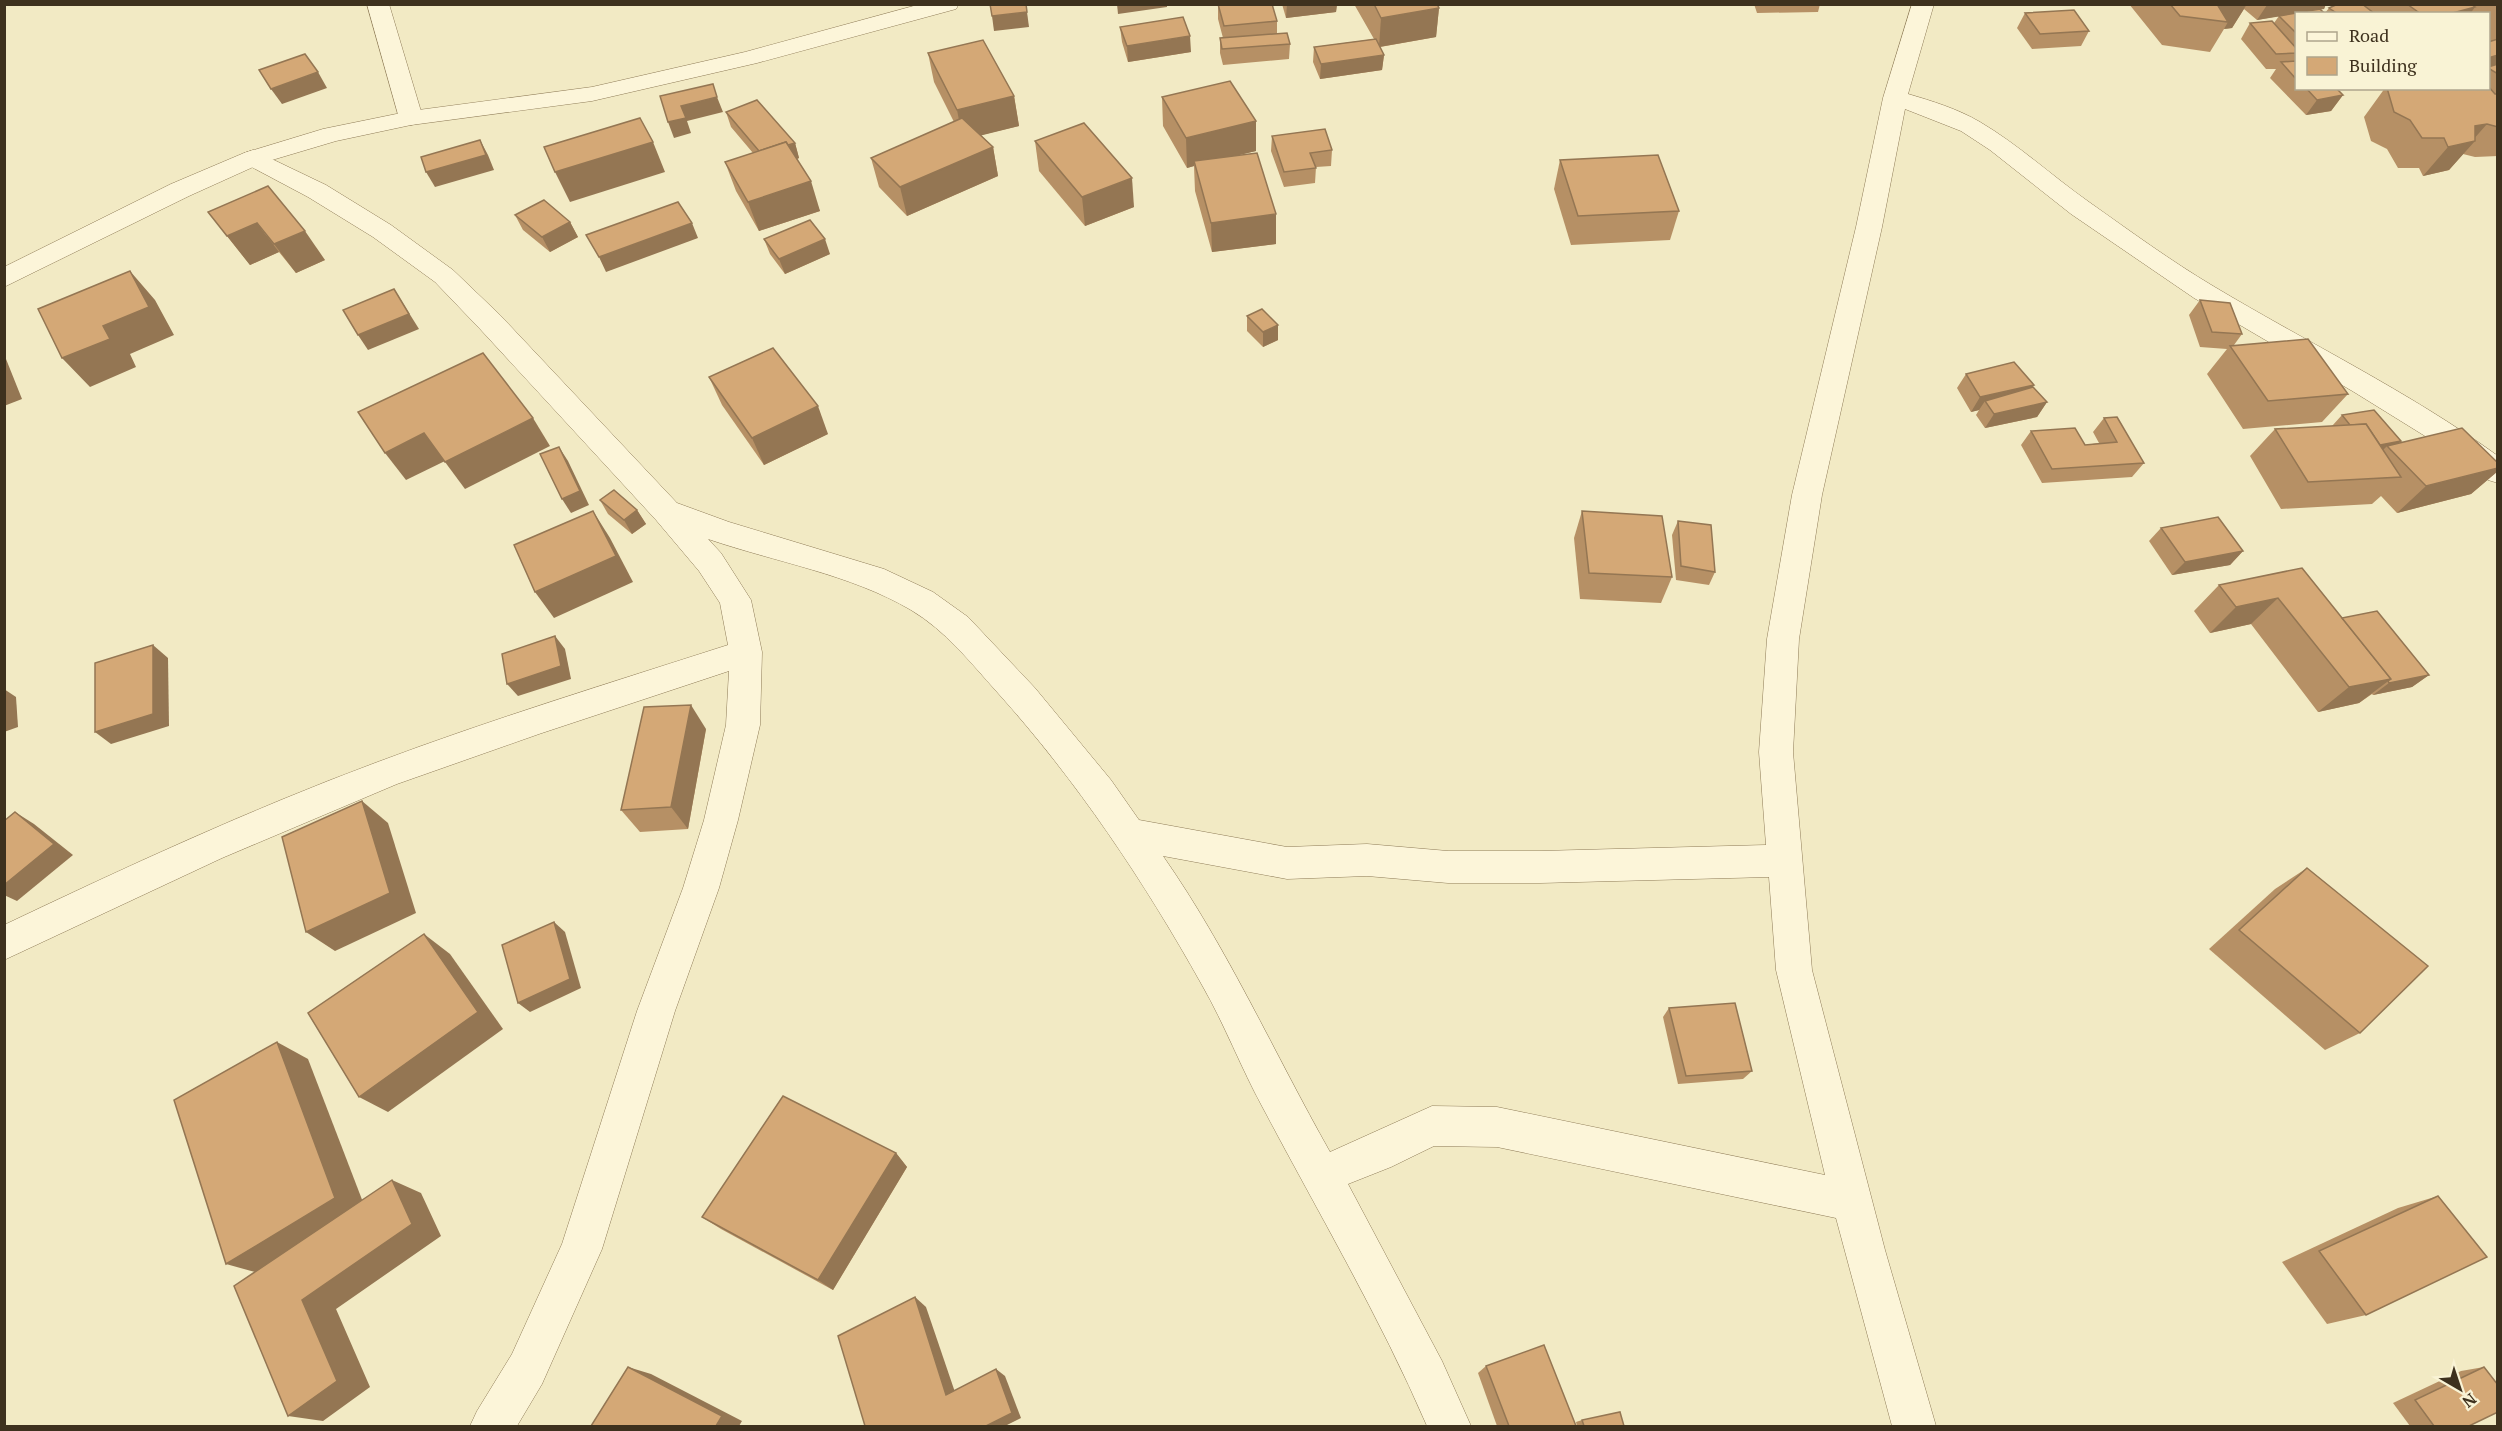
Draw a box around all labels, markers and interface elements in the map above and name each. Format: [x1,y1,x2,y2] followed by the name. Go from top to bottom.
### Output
[2295,12,2490,90] legend
[2349,23,2389,47] text: Road
[2349,53,2417,77] text: Building
[2430,1359,2490,1419] north arrow
[2458,1388,2481,1413] text: N

